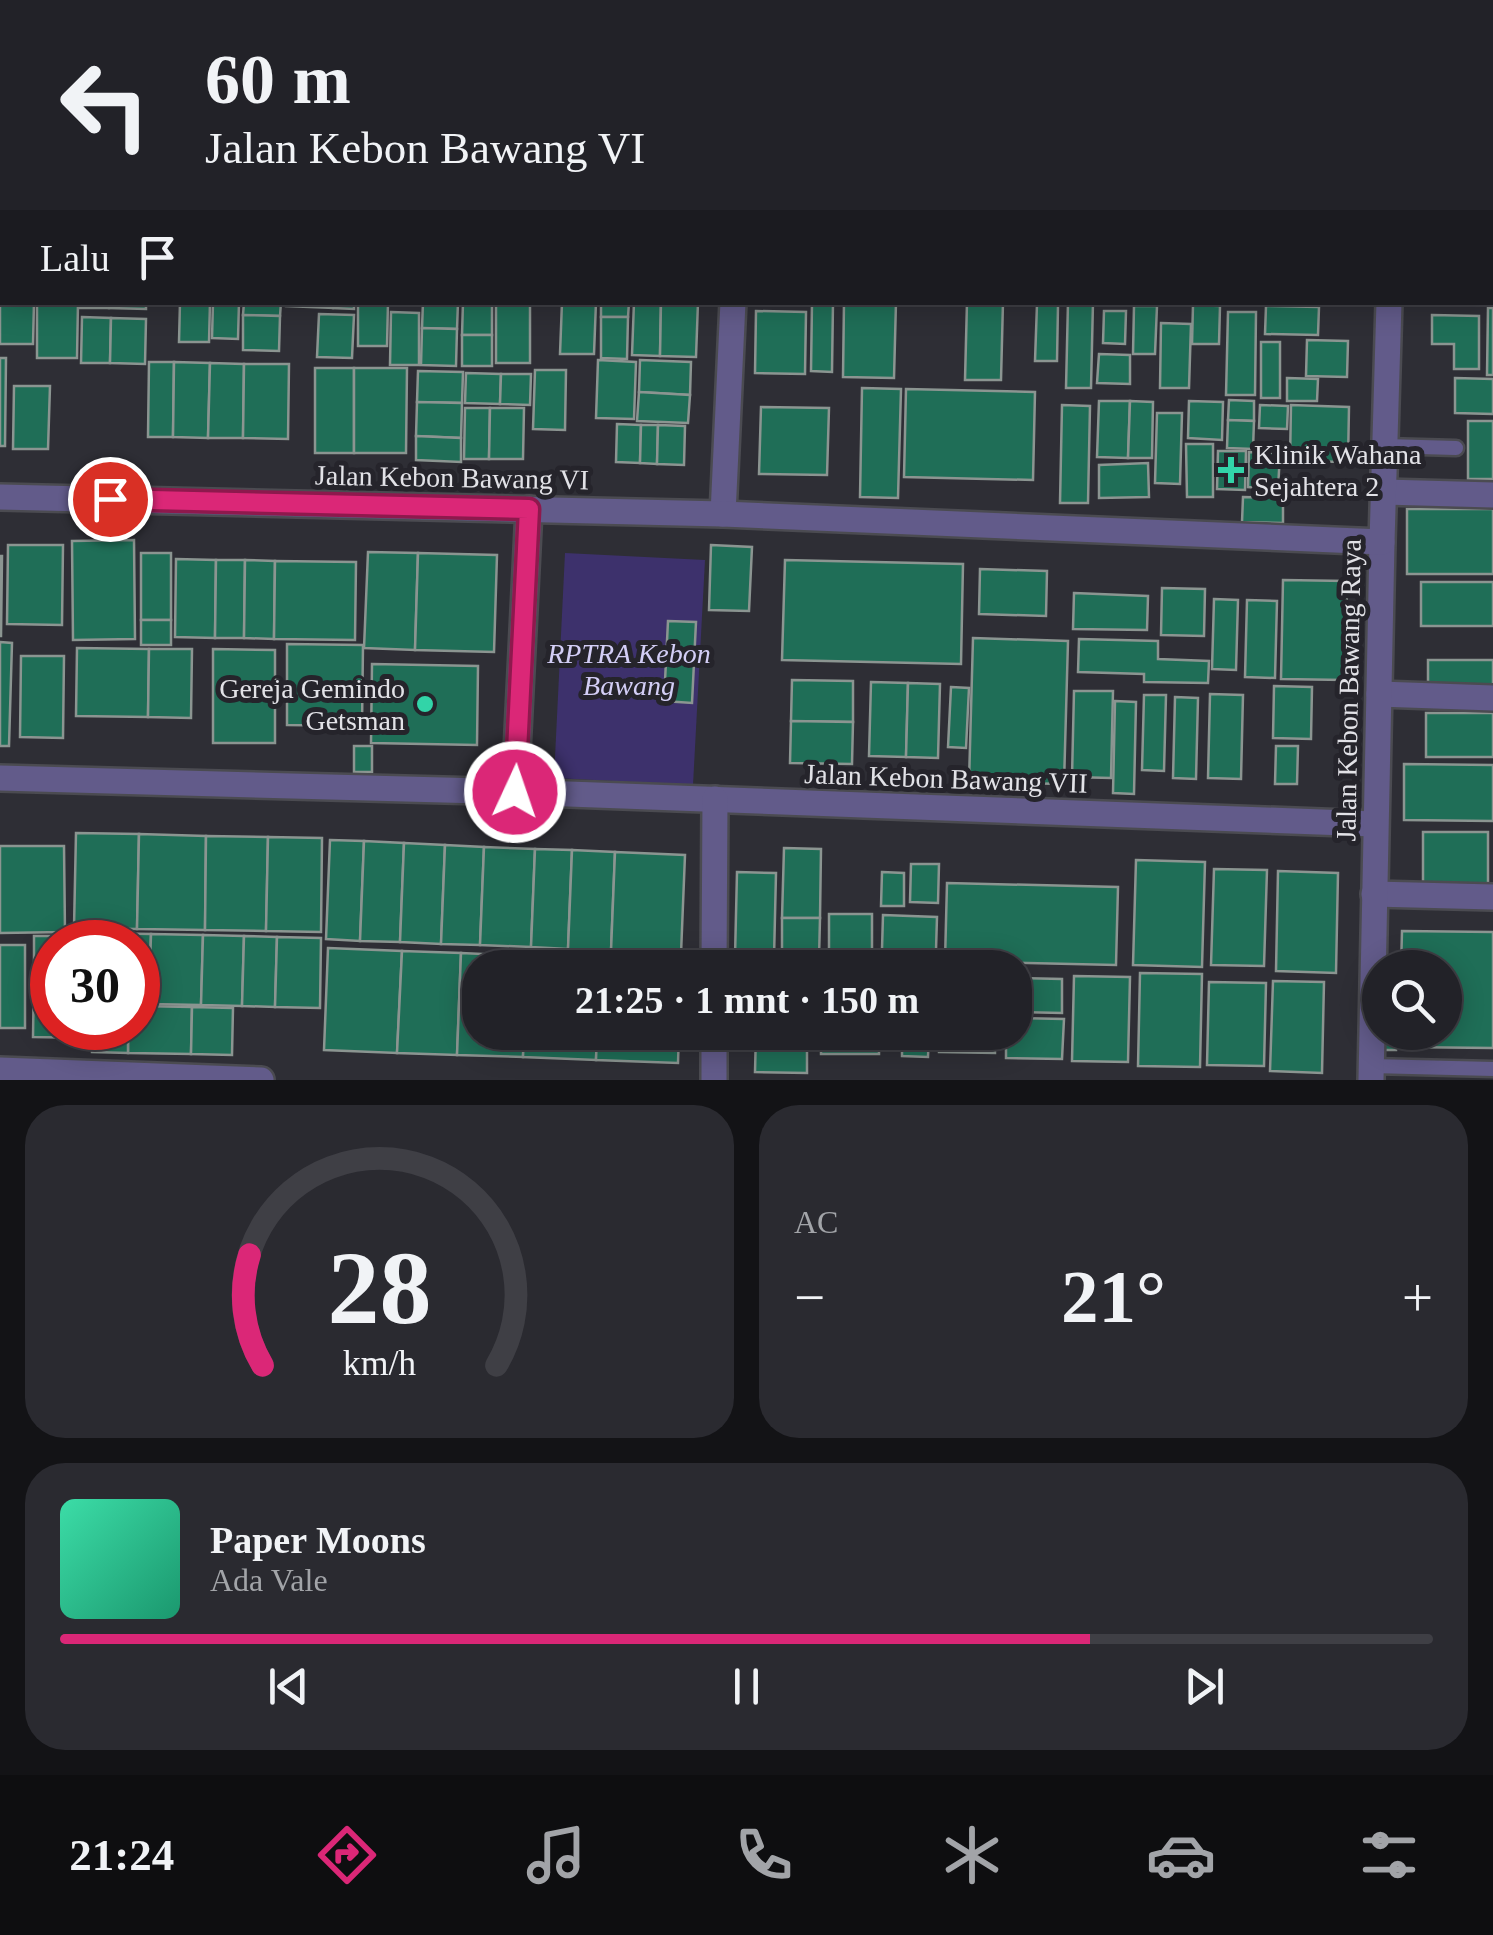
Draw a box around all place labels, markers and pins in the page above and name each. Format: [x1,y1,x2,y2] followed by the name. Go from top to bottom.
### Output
[1254,439,1422,502] place label: Klinik Wahana Sejahtera 2
[68,457,153,542] pin
[1218,457,1244,483] marker: Klinik Wahana Sejahtera 2
[219,673,405,736] place label: Gereja Gemindo Getsman
[414,693,436,715] marker: Gereja Gemindo Getsman

